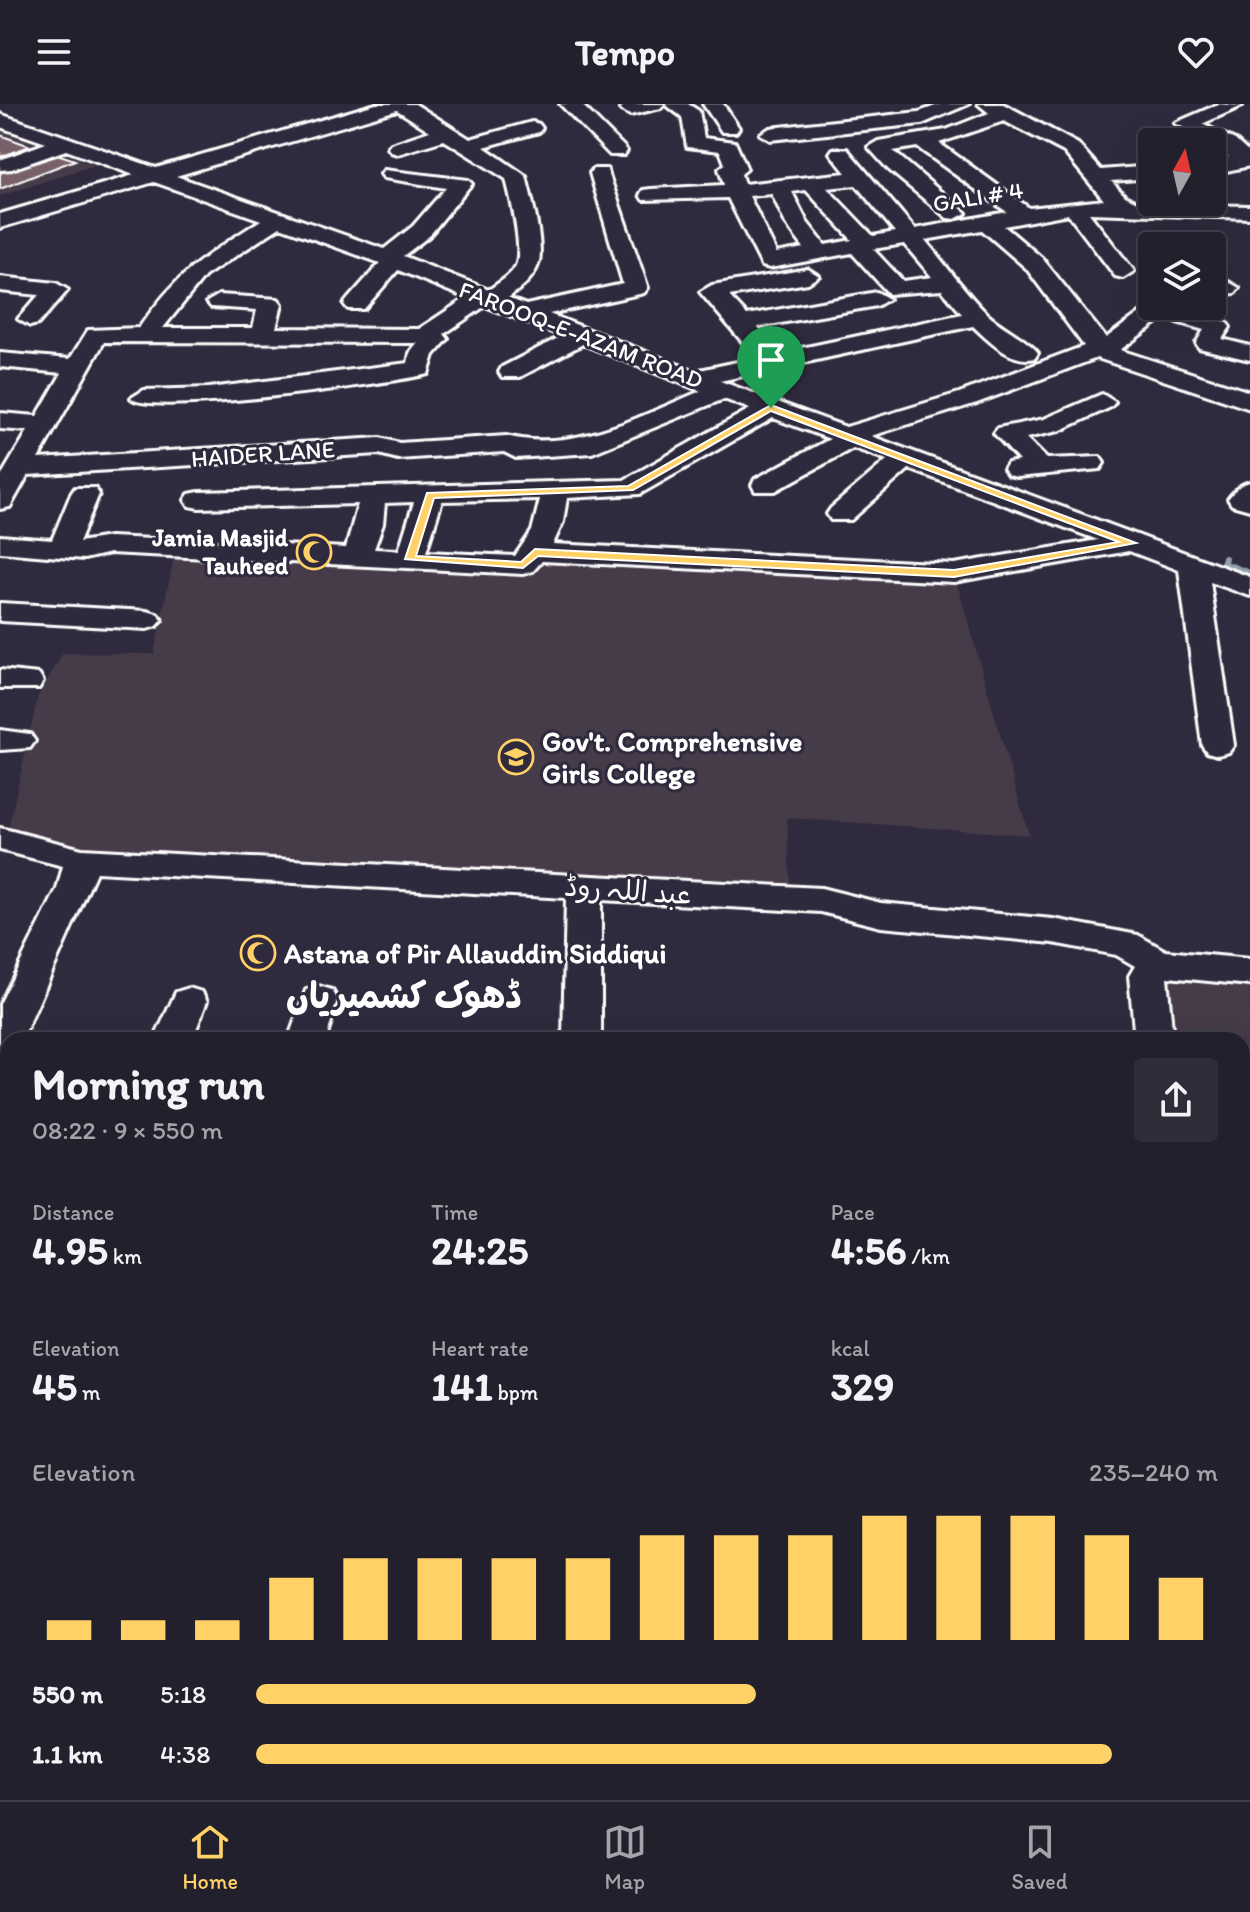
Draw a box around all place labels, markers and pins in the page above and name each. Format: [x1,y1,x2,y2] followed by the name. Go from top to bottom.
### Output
[737,326,805,408] pin
[151,523,289,580] place label: Jamia Masjid Tauheed
[295,533,333,571] mosque icon: Jamia Masjid Tauheed
[542,724,802,790] place label: Gov't. Comprehensive Girls College
[497,738,535,776] school or university icon: Gov't. Comprehensive Girls College
[239,934,277,972] mosque icon: Astana of Pir Allauddin Siddiqui
[283,936,666,970] place label: Astana of Pir Allauddin Siddiqui

